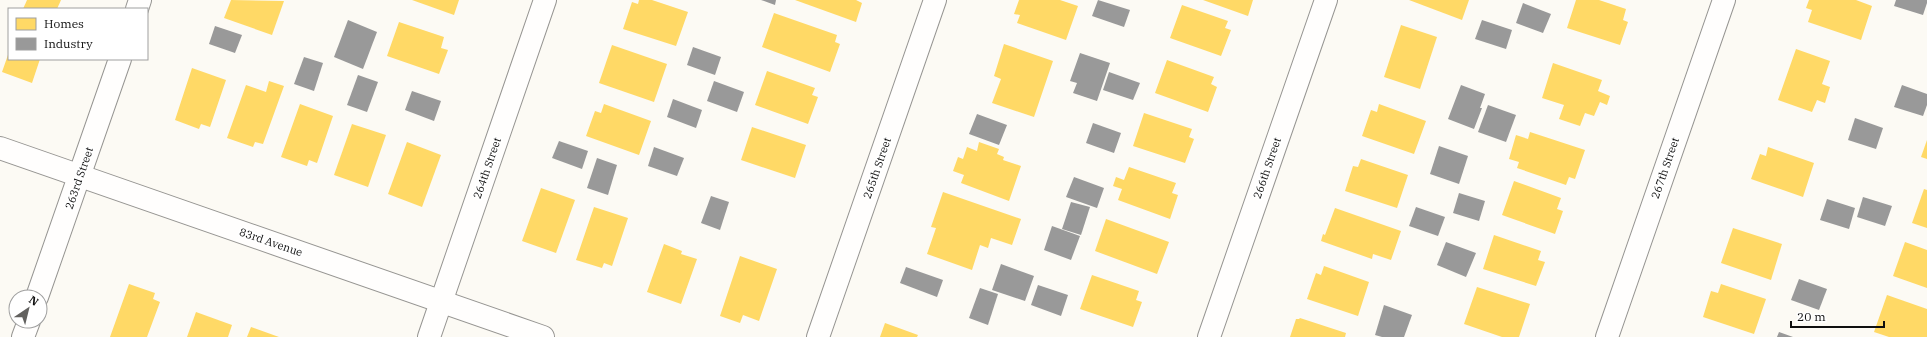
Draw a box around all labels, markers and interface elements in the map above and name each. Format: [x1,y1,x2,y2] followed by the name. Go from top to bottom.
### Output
[8,8,148,60] legend
[44,16,84,31] text: Homes
[44,36,93,51] text: Industry
[470,135,504,201] street label: 264th Street
[860,135,894,201] street label: 265th Street
[1250,135,1284,201] street label: 266th Street
[1648,135,1682,201] street label: 267th Street
[62,145,96,211] street label: 263rd Street
[238,225,305,259] street label: 83rd Avenue
[8,289,48,329] north arrow
[26,293,42,309] text: N
[1791,303,1884,329] scale bar
[1797,309,1826,324] text: 20 m

